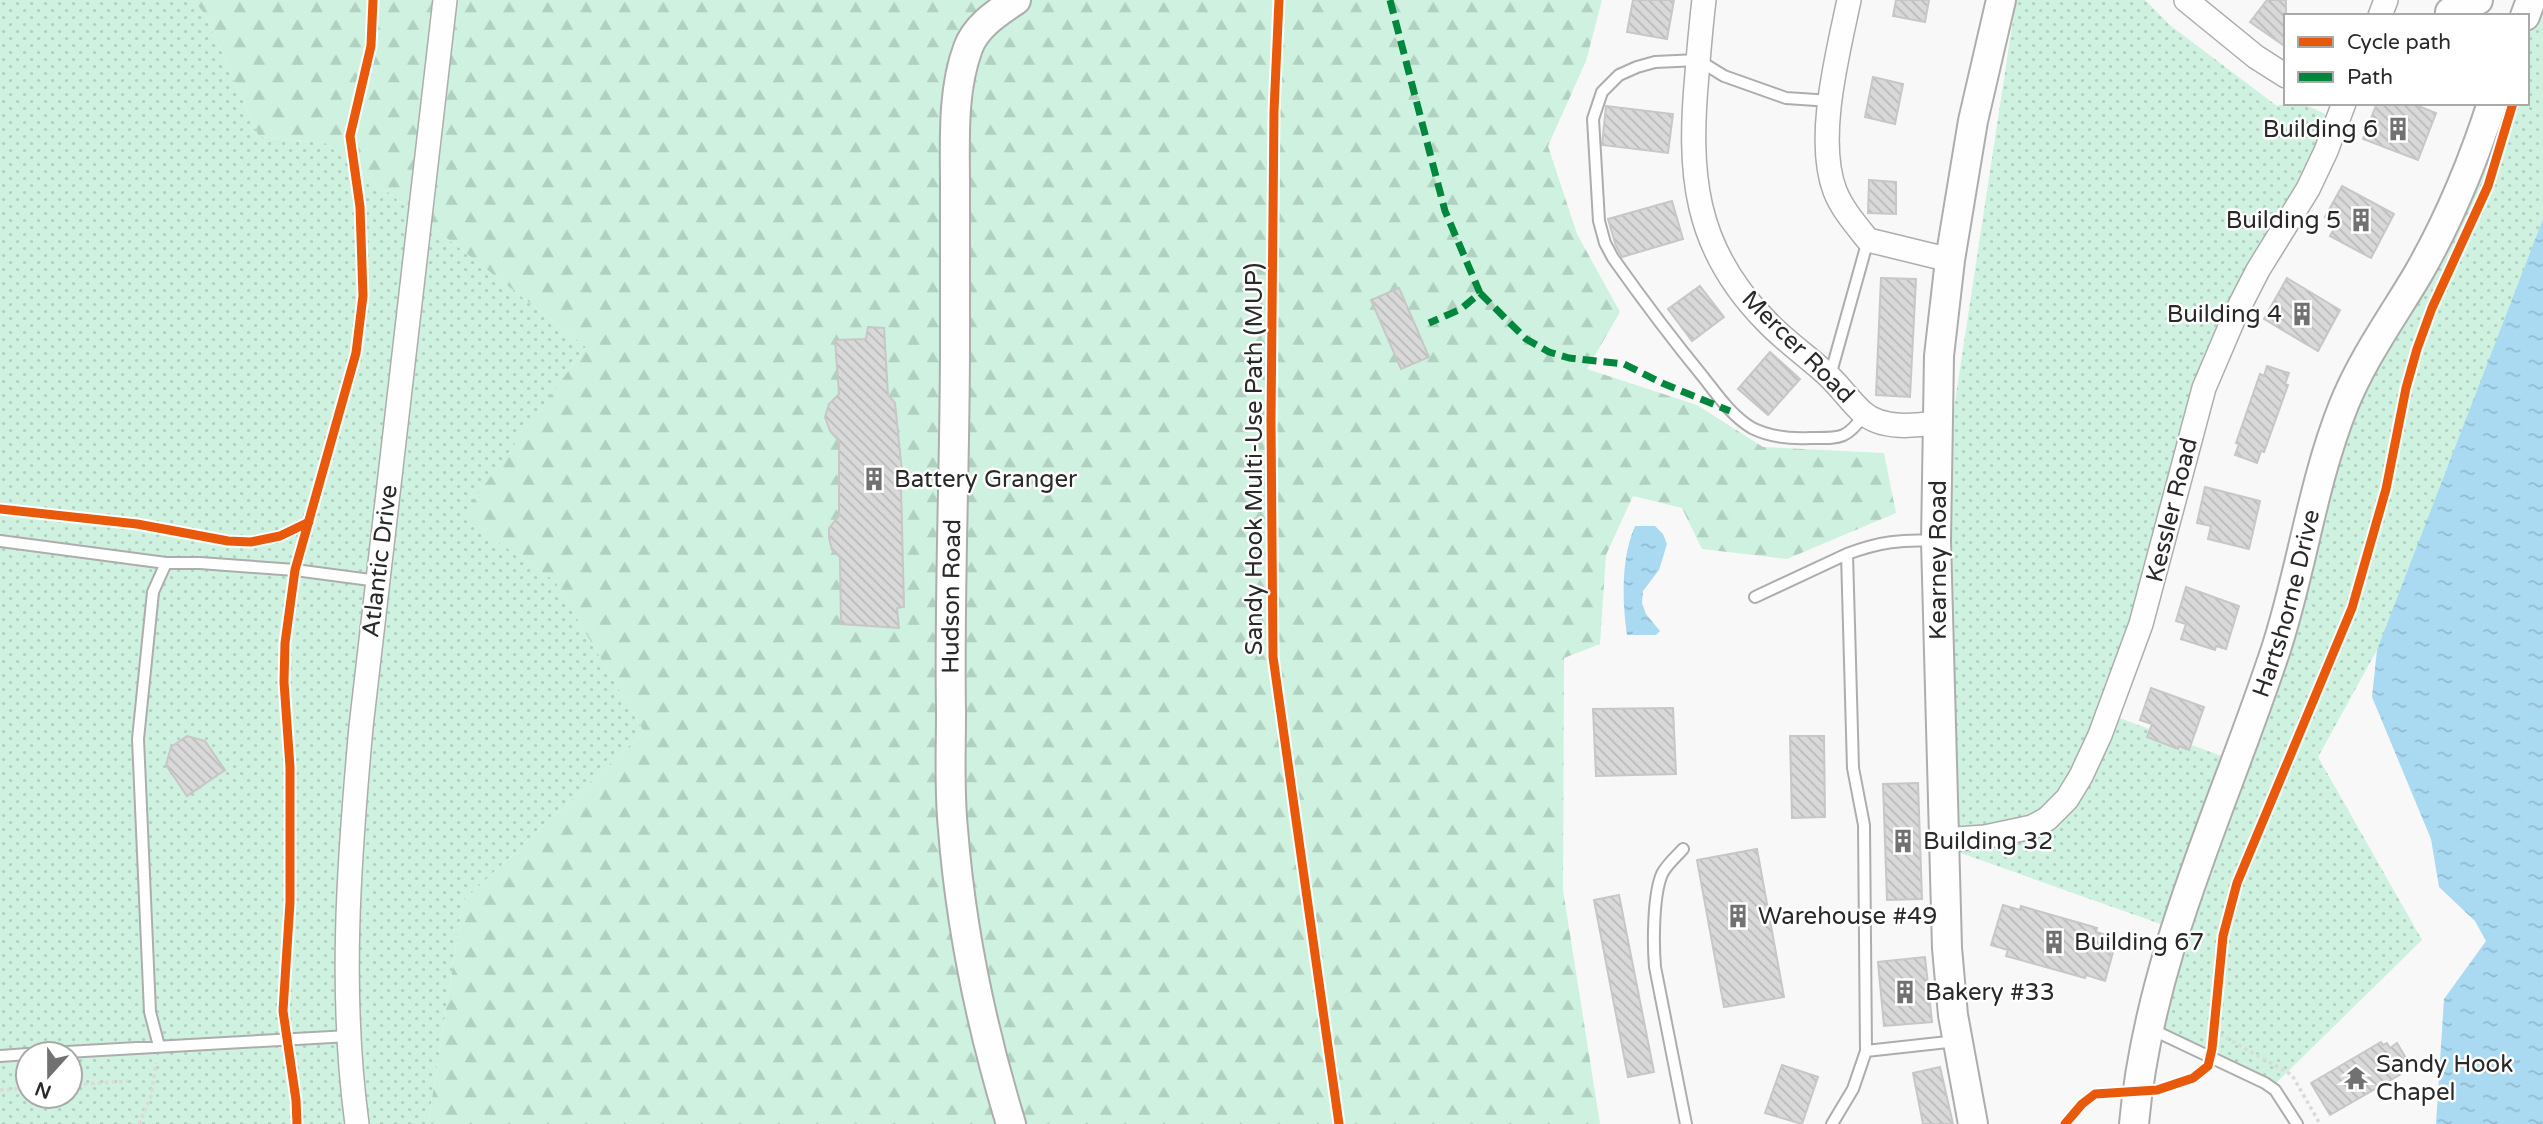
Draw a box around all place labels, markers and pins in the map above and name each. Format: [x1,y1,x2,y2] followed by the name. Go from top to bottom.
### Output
[2263,115,2378,144] place label: Building 6
[2384,115,2412,143] building icon: Building 6
[2226,206,2341,235] place label: Building 5
[2347,206,2375,234] building icon: Building 5
[2167,300,2282,329] place label: Building 4
[2288,300,2316,328] building icon: Building 4
[860,465,888,493] building icon: Battery Granger
[894,465,1078,494] place label: Battery Granger
[1889,827,1917,855] building icon: Building 32
[1923,827,2053,856] place label: Building 32
[1724,902,1752,930] building icon: Warehouse #49
[1758,902,1937,931] place label: Warehouse #49
[2040,928,2068,956] building icon: Building 67
[2074,928,2204,957] place label: Building 67
[1891,978,1919,1006] building icon: Bakery #33
[1925,978,2055,1007] place label: Bakery #33
[2376,1050,2513,1107] place label: Sandy Hook Chapel
[2342,1064,2370,1092] temple icon: Sandy Hook Chapel

